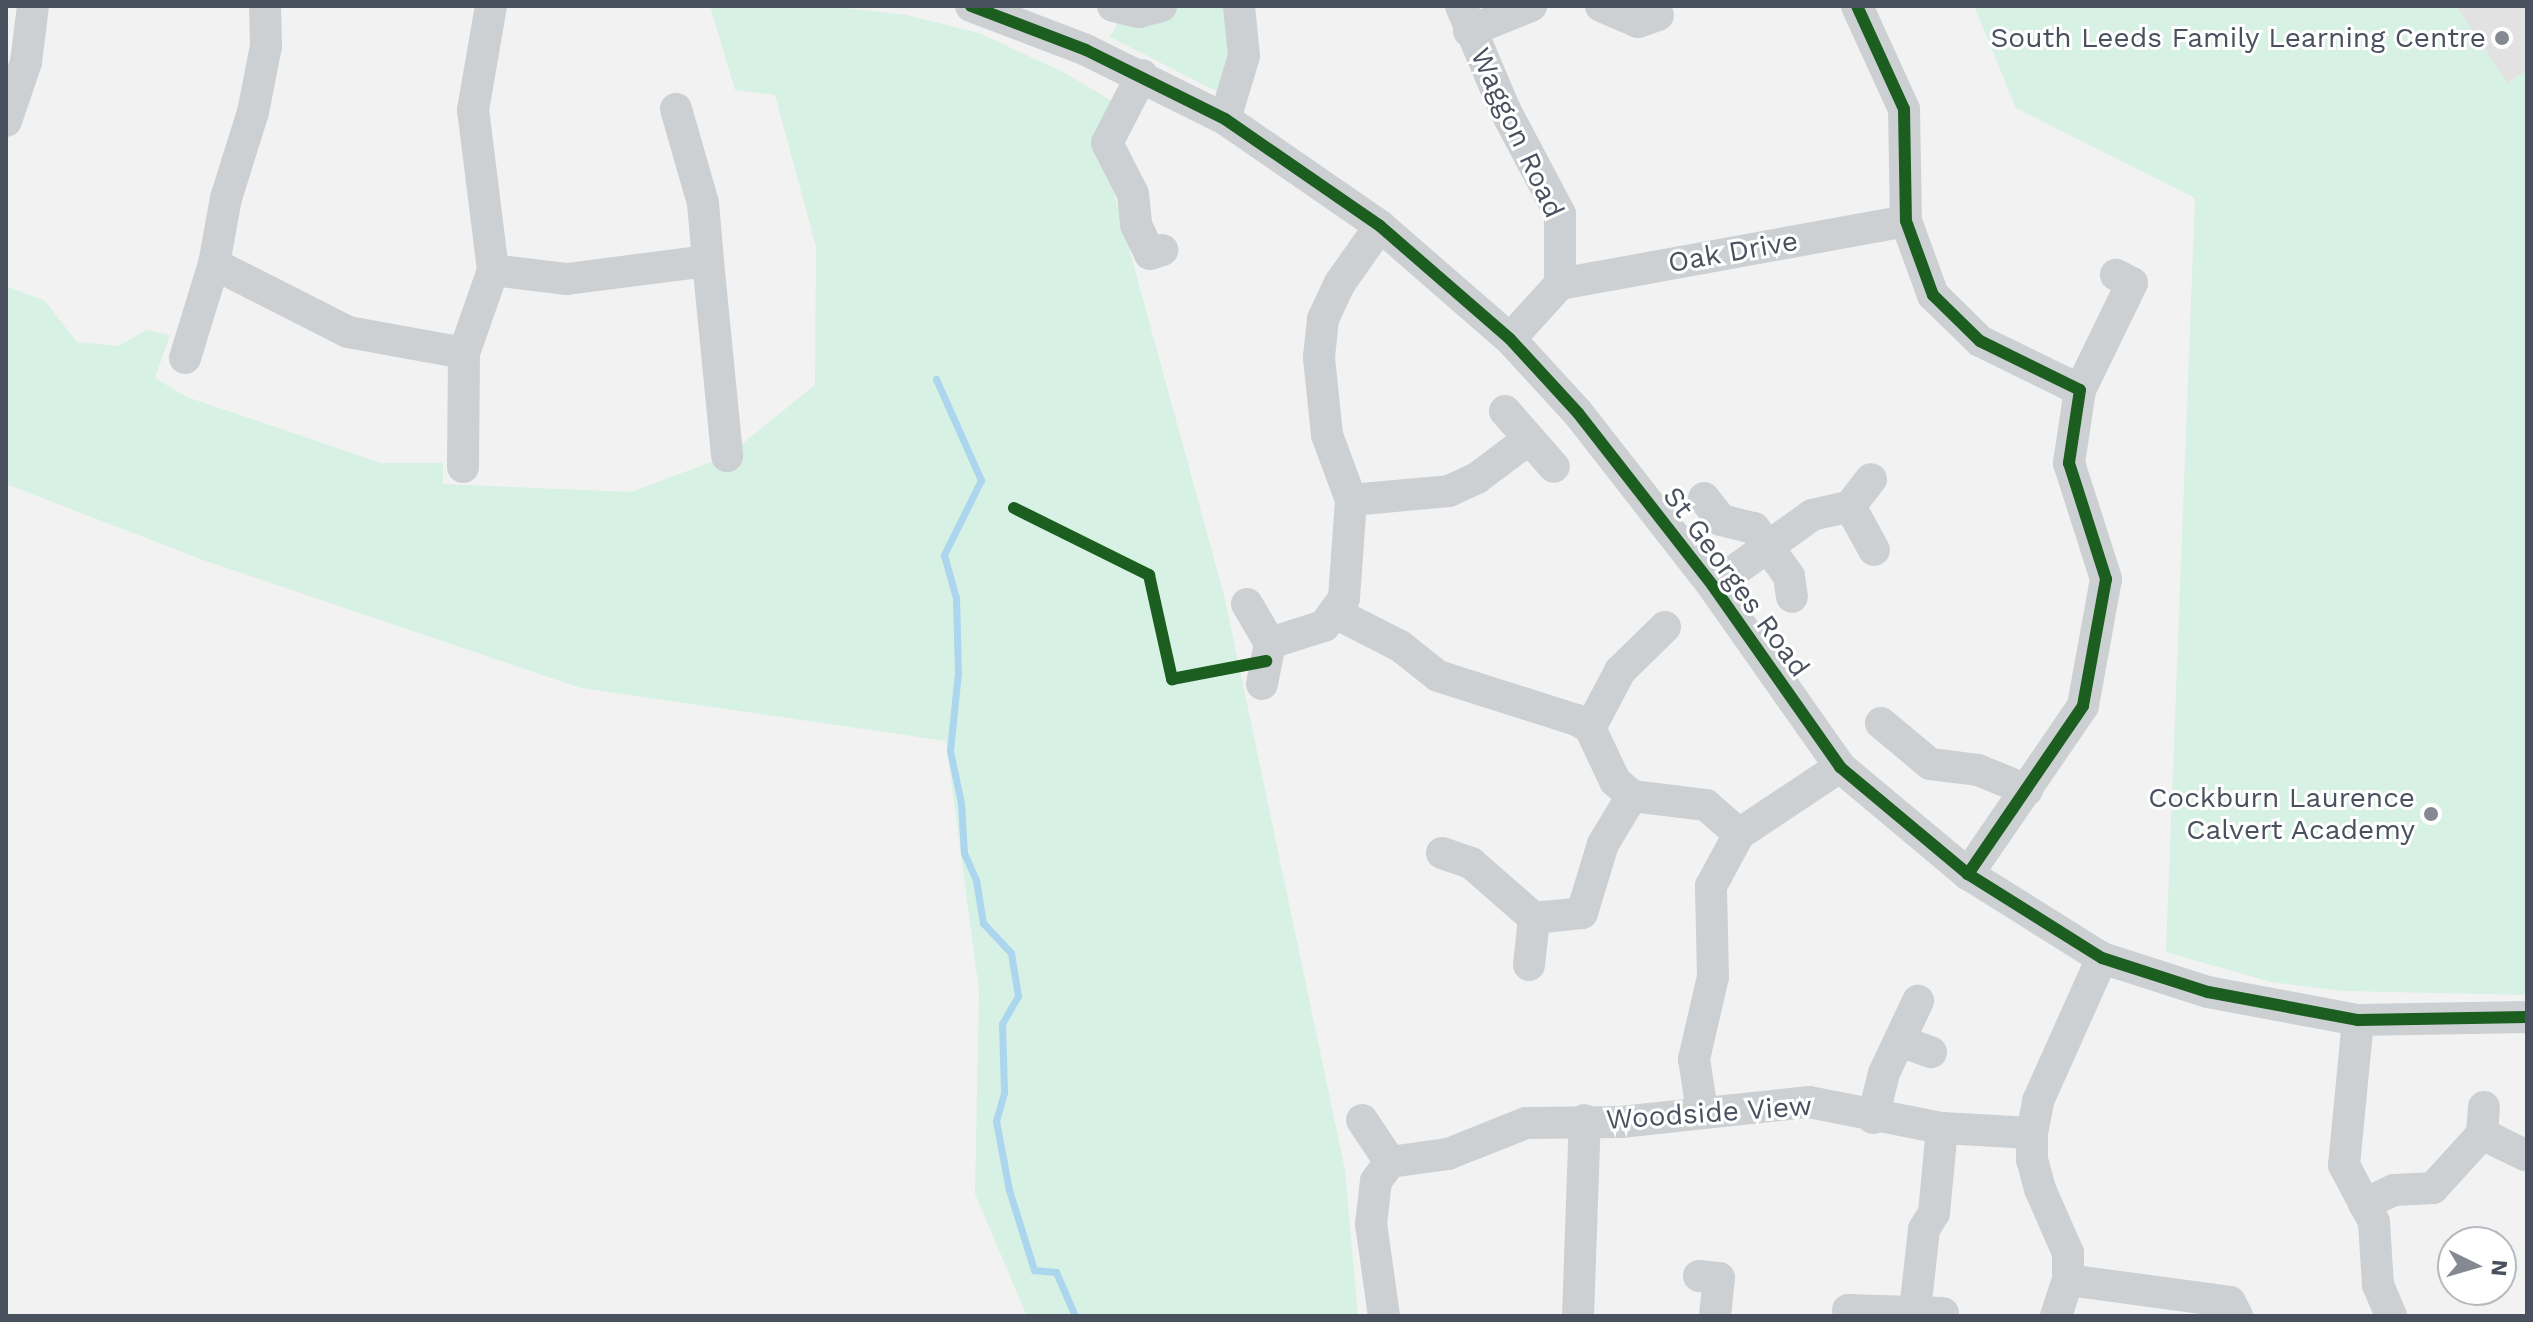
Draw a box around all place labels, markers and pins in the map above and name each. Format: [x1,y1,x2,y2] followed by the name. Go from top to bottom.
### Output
[1990,21,2486,55] place label: South Leeds Family Learning Centre
[2493,29,2511,47] marker: South Leeds Family Learning Centre
[2148,781,2415,847] place label: Cockburn Laurence Calvert Academy
[2422,805,2440,823] marker: Cockburn Laurence Calvert Academy

